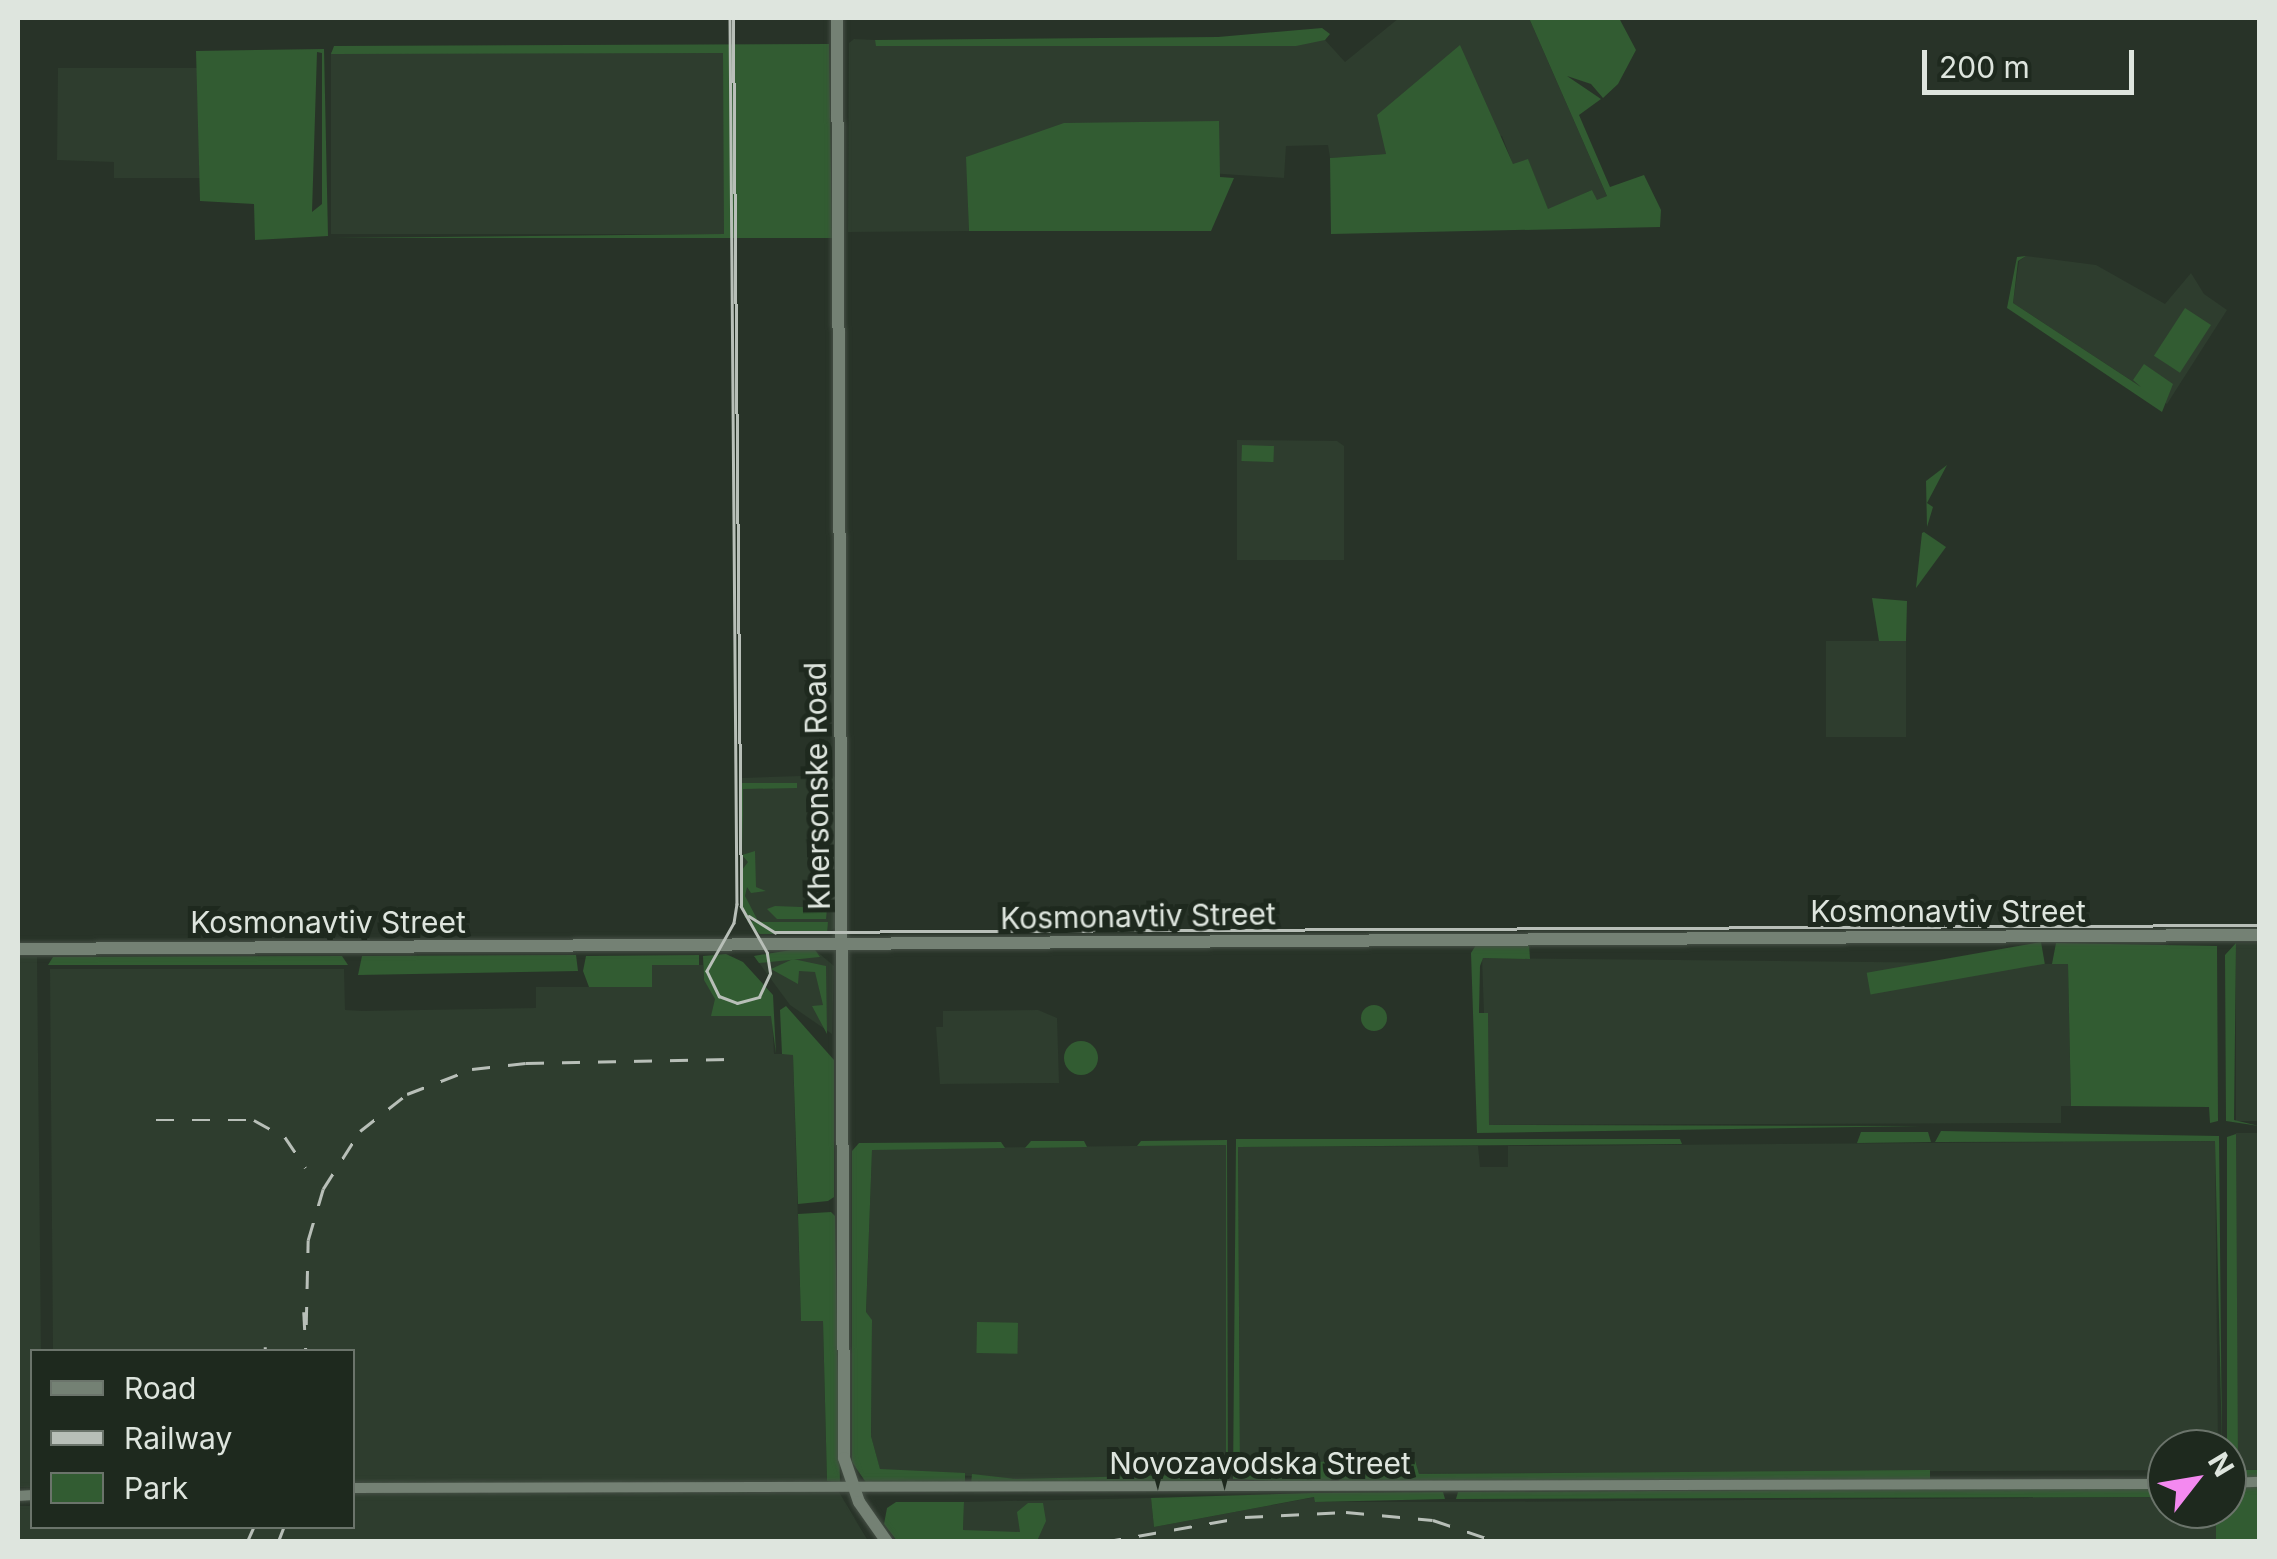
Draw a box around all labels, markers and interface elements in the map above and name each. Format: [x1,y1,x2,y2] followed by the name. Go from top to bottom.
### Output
[1927,30,2140,92] scale bar
[1939,49,2030,85] text: 200 m
[797,662,837,910] street label: Khersonske Road
[1810,893,2086,929] street label: Kosmonavtiv Street
[1000,896,1276,936] street label: Kosmonavtiv Street
[190,904,466,940] street label: Kosmonavtiv Street
[30,1349,355,1529] legend
[124,1370,196,1406] text: Road
[124,1420,232,1456] text: Railway
[2147,1429,2247,1529] north arrow
[1109,1445,1411,1481] street label: Novozavodska Street
[2201,1447,2241,1482] text: N
[124,1470,188,1506] text: Park

